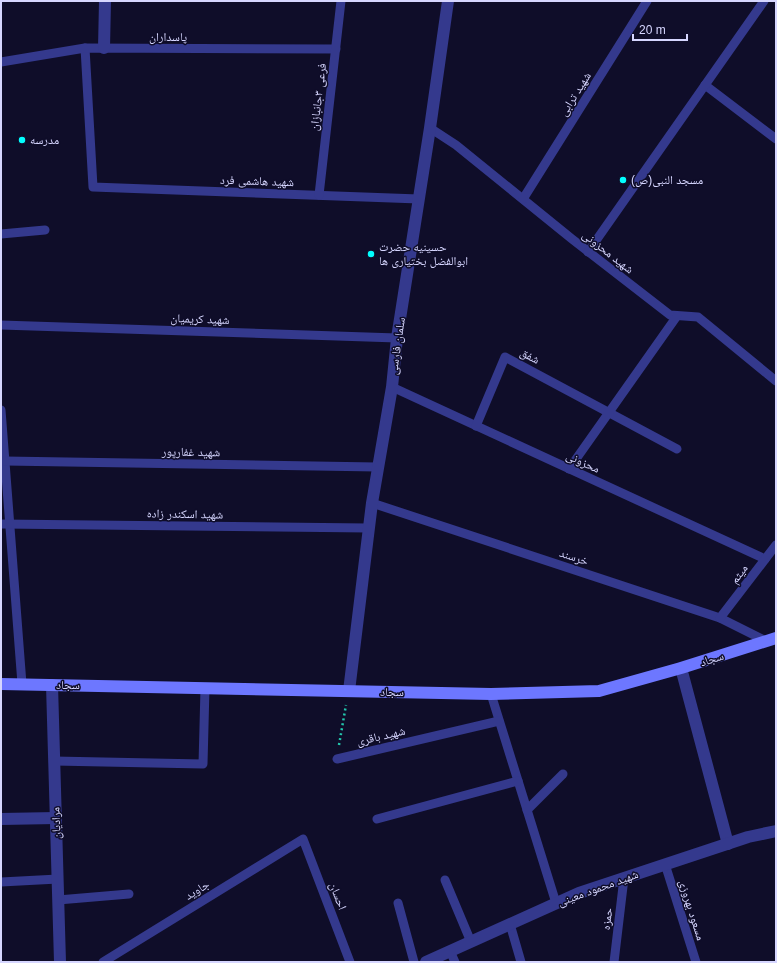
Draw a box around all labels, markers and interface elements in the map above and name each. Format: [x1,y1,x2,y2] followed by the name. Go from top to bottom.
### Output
[633,16,687,42] scale bar
[639,23,666,37] text: 20 m
[149,30,188,44] street label: پاسداران
[307,62,329,132] street label: فرعی ۳جانبازان
[556,69,594,119] street label: شهید ترابی
[30,133,59,147] place label: مدرسه
[17,135,27,145] marker: مدرسه
[220,173,294,189] street label: شهید هاشمی فرد
[631,173,703,187] place label: مسجد النبی(ص)
[618,175,628,185] marker: مسجد النبی(ص)
[579,228,637,277] street label: شهید محزونی
[379,240,468,268] place label: حسینیه حضرت ابوالفضل بختیاری ها
[366,249,376,259] marker: حسینیه حضرت ابوالفضل بختیاری ها
[170,311,230,327] street label: شهید کریمیان
[386,316,408,376] street label: سلمان فارسی
[518,345,542,367] street label: شفق
[161,444,220,460] street label: شهید غفارپور
[564,448,602,476] street label: محزونی
[147,506,224,522] street label: شهید اسکندر زاده
[558,546,591,568] street label: خرسند
[727,562,752,587] street label: میثم
[698,649,726,669] street label: سجاد
[56,678,80,692] street label: سجاد
[380,685,404,699] street label: سجاد
[355,724,407,749] street label: شهید باقری
[48,807,64,839] street label: مرادیان
[556,867,640,909] street label: شهید محمود معینی
[182,877,212,903] street label: جاوید
[676,878,708,942] street label: مسعود بهروزی
[326,880,350,912] street label: احسان
[599,907,615,931] street label: حمزه

